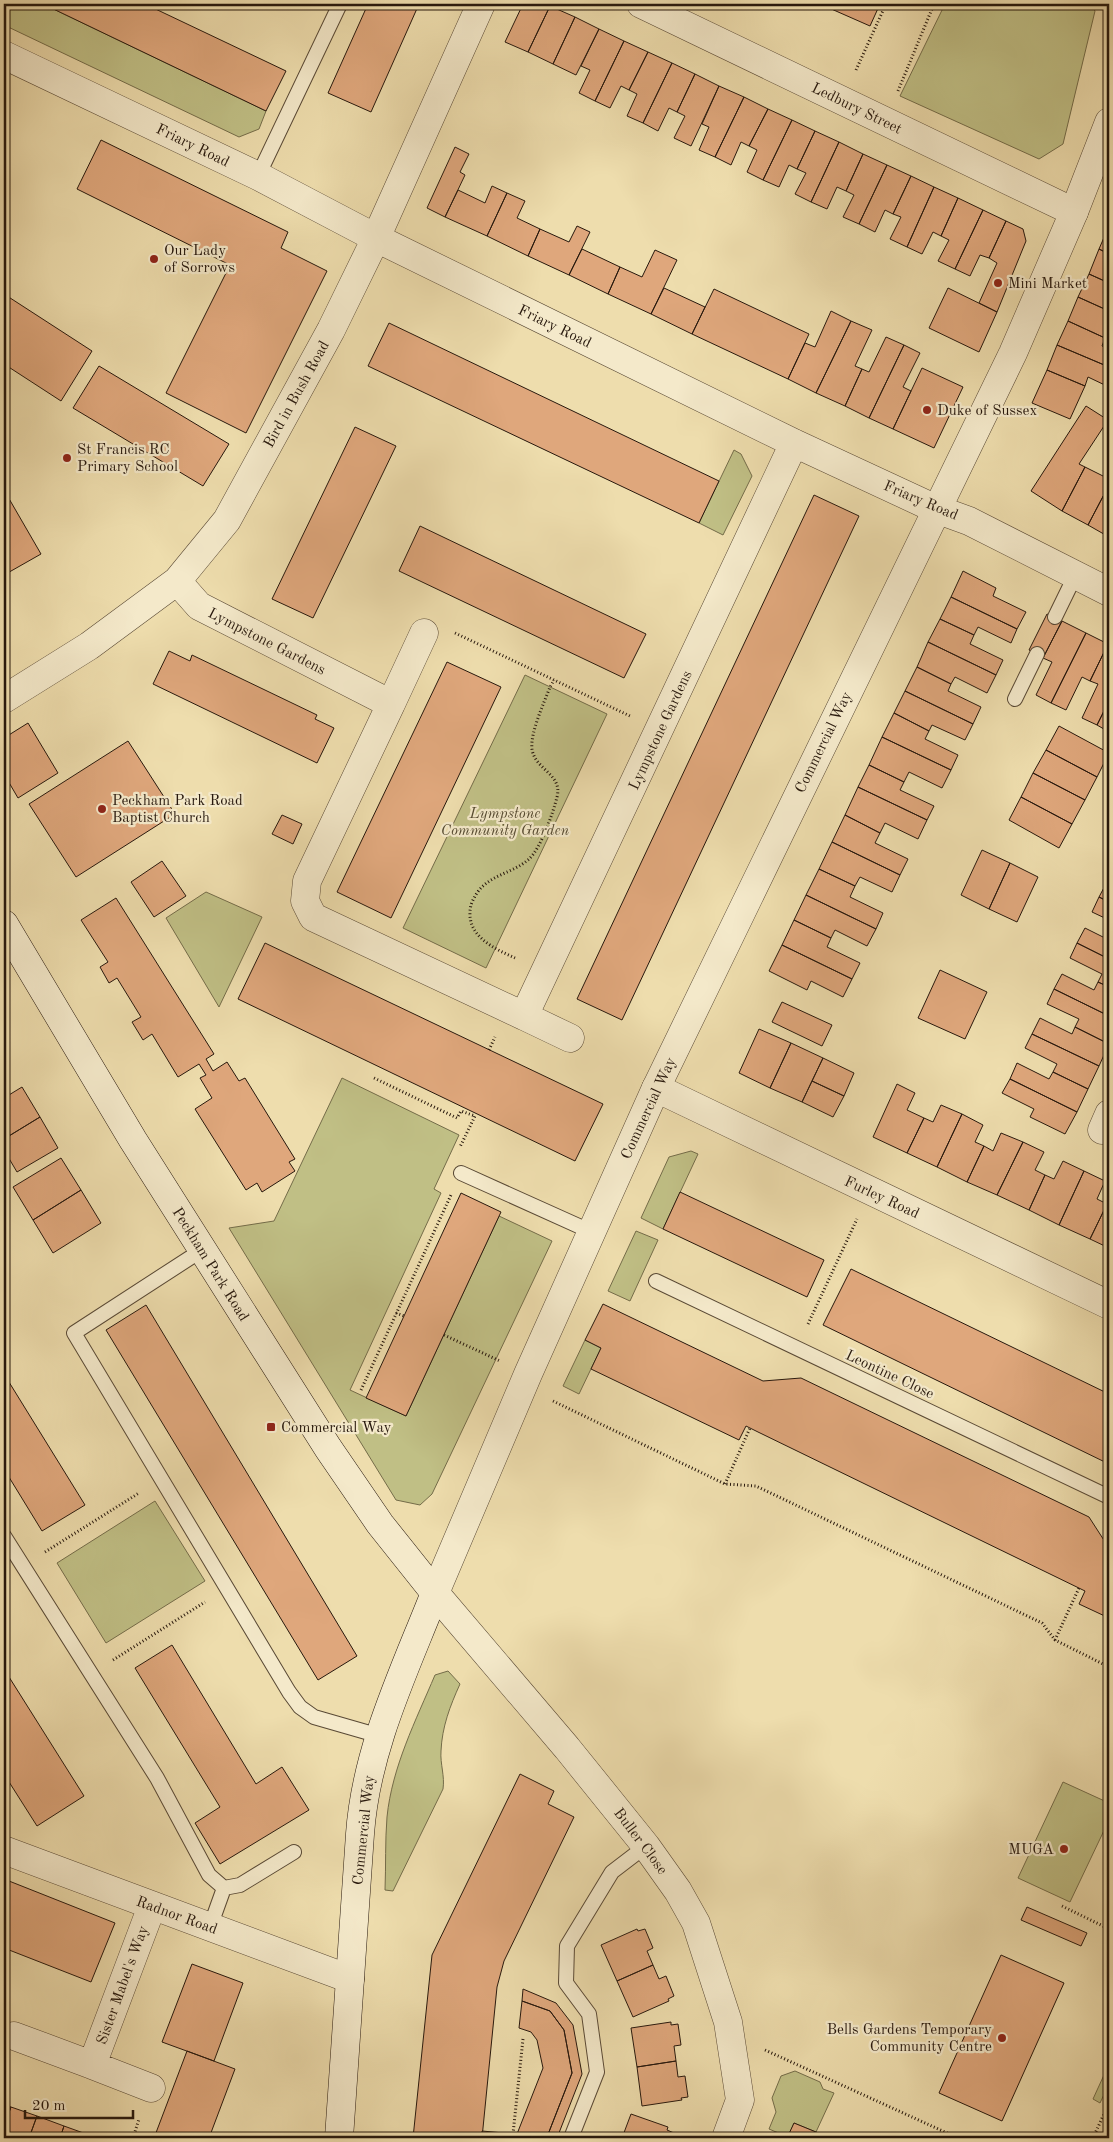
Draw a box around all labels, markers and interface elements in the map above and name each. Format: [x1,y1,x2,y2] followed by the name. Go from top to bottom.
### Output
[809,81,904,138] street label: Ledbury Street
[153,122,231,171] street label: Friary Road
[164,244,235,276] place label: Our Lady of Sorrows
[148,253,160,265] marker: Our Lady of Sorrows
[992,277,1004,289] marker: Mini Market
[1008,277,1087,292] place label: Mini Market
[515,303,593,352] street label: Friary Road
[262,339,333,451] street label: Bird in Bush Road
[921,404,933,416] marker: Duke of Sussex
[937,404,1037,419] place label: Duke of Sussex
[77,443,178,475] place label: St Francis RC Primary School
[61,452,73,464] marker: St Francis RC Primary School
[881,479,960,524] street label: Friary Road
[205,606,328,678] street label: Lympstone Gardens
[627,669,696,793] street label: Lympstone Gardens
[793,690,855,796] street label: Commercial Way
[112,794,243,826] place label: Peckham Park Road Baptist Church
[96,803,108,815] marker: Peckham Park Road Baptist Church
[441,807,570,839] park label: Lympstone Community Garden
[619,1055,680,1162] street label: Commercial Way
[842,1174,921,1222] street label: Furley Road
[169,1205,251,1324] street label: Peckham Park Road
[843,1348,936,1402] street label: Leontine Close
[265,1421,277,1433] marker: Commercial Way
[281,1421,392,1436] place label: Commercial Way
[351,1774,378,1886] street label: Commercial Way
[610,1806,670,1878] street label: Buller Close
[1008,1843,1055,1858] place label: MUGA
[1058,1843,1070,1855] marker: MUGA
[134,1895,219,1938] street label: Radnor Road
[95,1924,152,2047] street label: Sister Mabel's Way
[827,2023,992,2055] place label: Bells Gardens Temporary Community Centre
[996,2032,1008,2044] marker: Bells Gardens Temporary Community Centre
[25,2087,132,2119] scale bar
[32,2099,66,2114] text: 20 m

